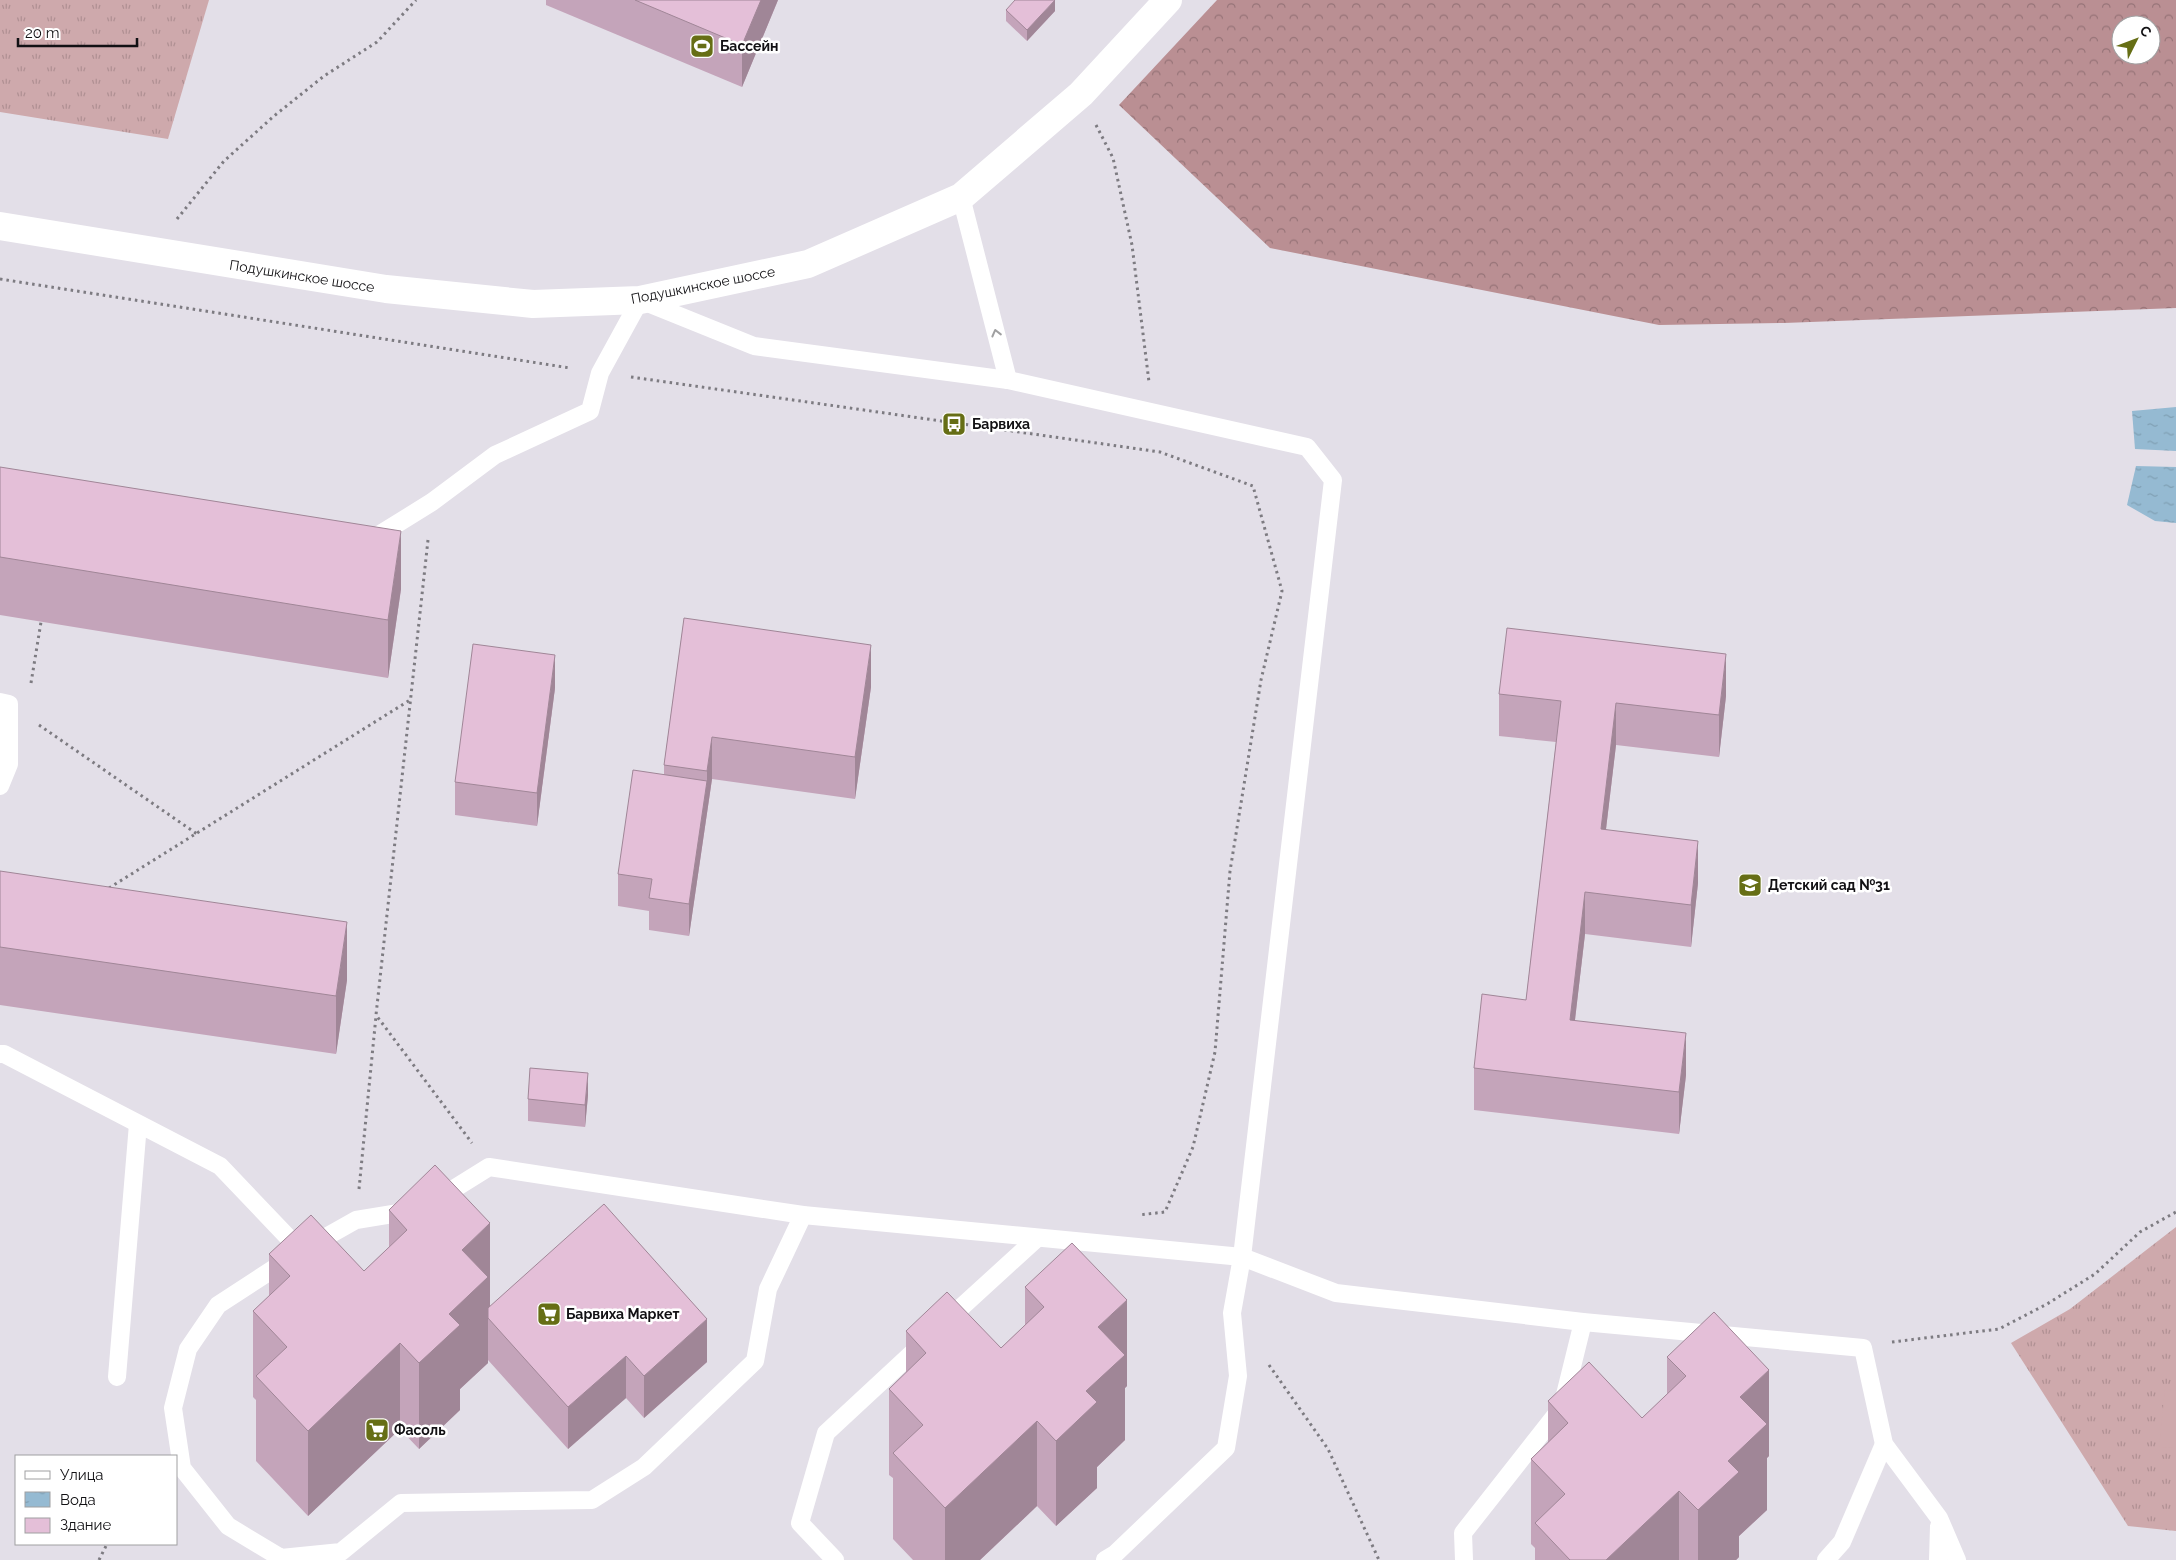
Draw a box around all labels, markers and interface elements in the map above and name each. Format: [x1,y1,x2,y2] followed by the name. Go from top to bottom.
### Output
[18,15,136,47] scale bar
[2111,15,2161,65] north arrow
[2137,22,2155,41] text: С
[25,24,60,42] text: 20 m
[689,33,715,59] sports icon: Бассейн
[720,38,778,54] place label: Бассейн
[228,257,376,295] street label: Подушкинское шоссе
[630,263,776,307] street label: Подушкинское шоссе
[991,329,1002,338] one-way arrow
[941,411,967,437] bus stop icon: Барвиха
[972,416,1030,432] place label: Барвиха
[1737,872,1763,898] school or university icon: Детский сад №31
[1768,877,1890,893] place label: Детский сад №31
[536,1301,562,1327] supermarket icon: Барвиха Маркет
[566,1306,679,1322] place label: Барвиха Маркет
[364,1417,390,1443] supermarket icon: Фасоль
[394,1422,446,1438] place label: Фасоль
[15,1455,178,1545] legend
[60,1466,104,1484] text: Улица
[60,1491,96,1509] text: Вода
[60,1516,112,1534] text: Здание

